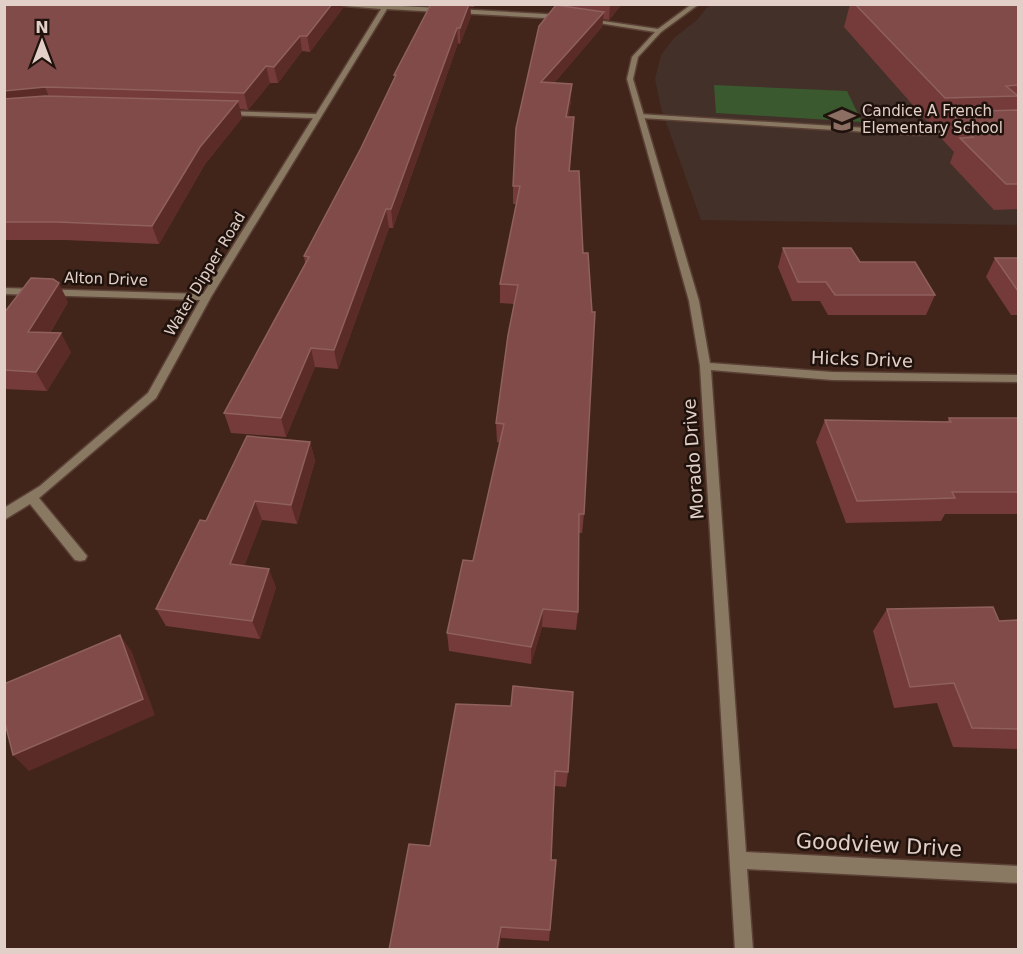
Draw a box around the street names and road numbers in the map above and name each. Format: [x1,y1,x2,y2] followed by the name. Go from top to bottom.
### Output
[161,209,249,339] street label: Water Dipper Road
[64,269,148,289] street label: Alton Drive
[811,347,913,371] street label: Hicks Drive
[678,398,708,520] street label: Morado Drive
[795,829,963,861] street label: Goodview Drive

